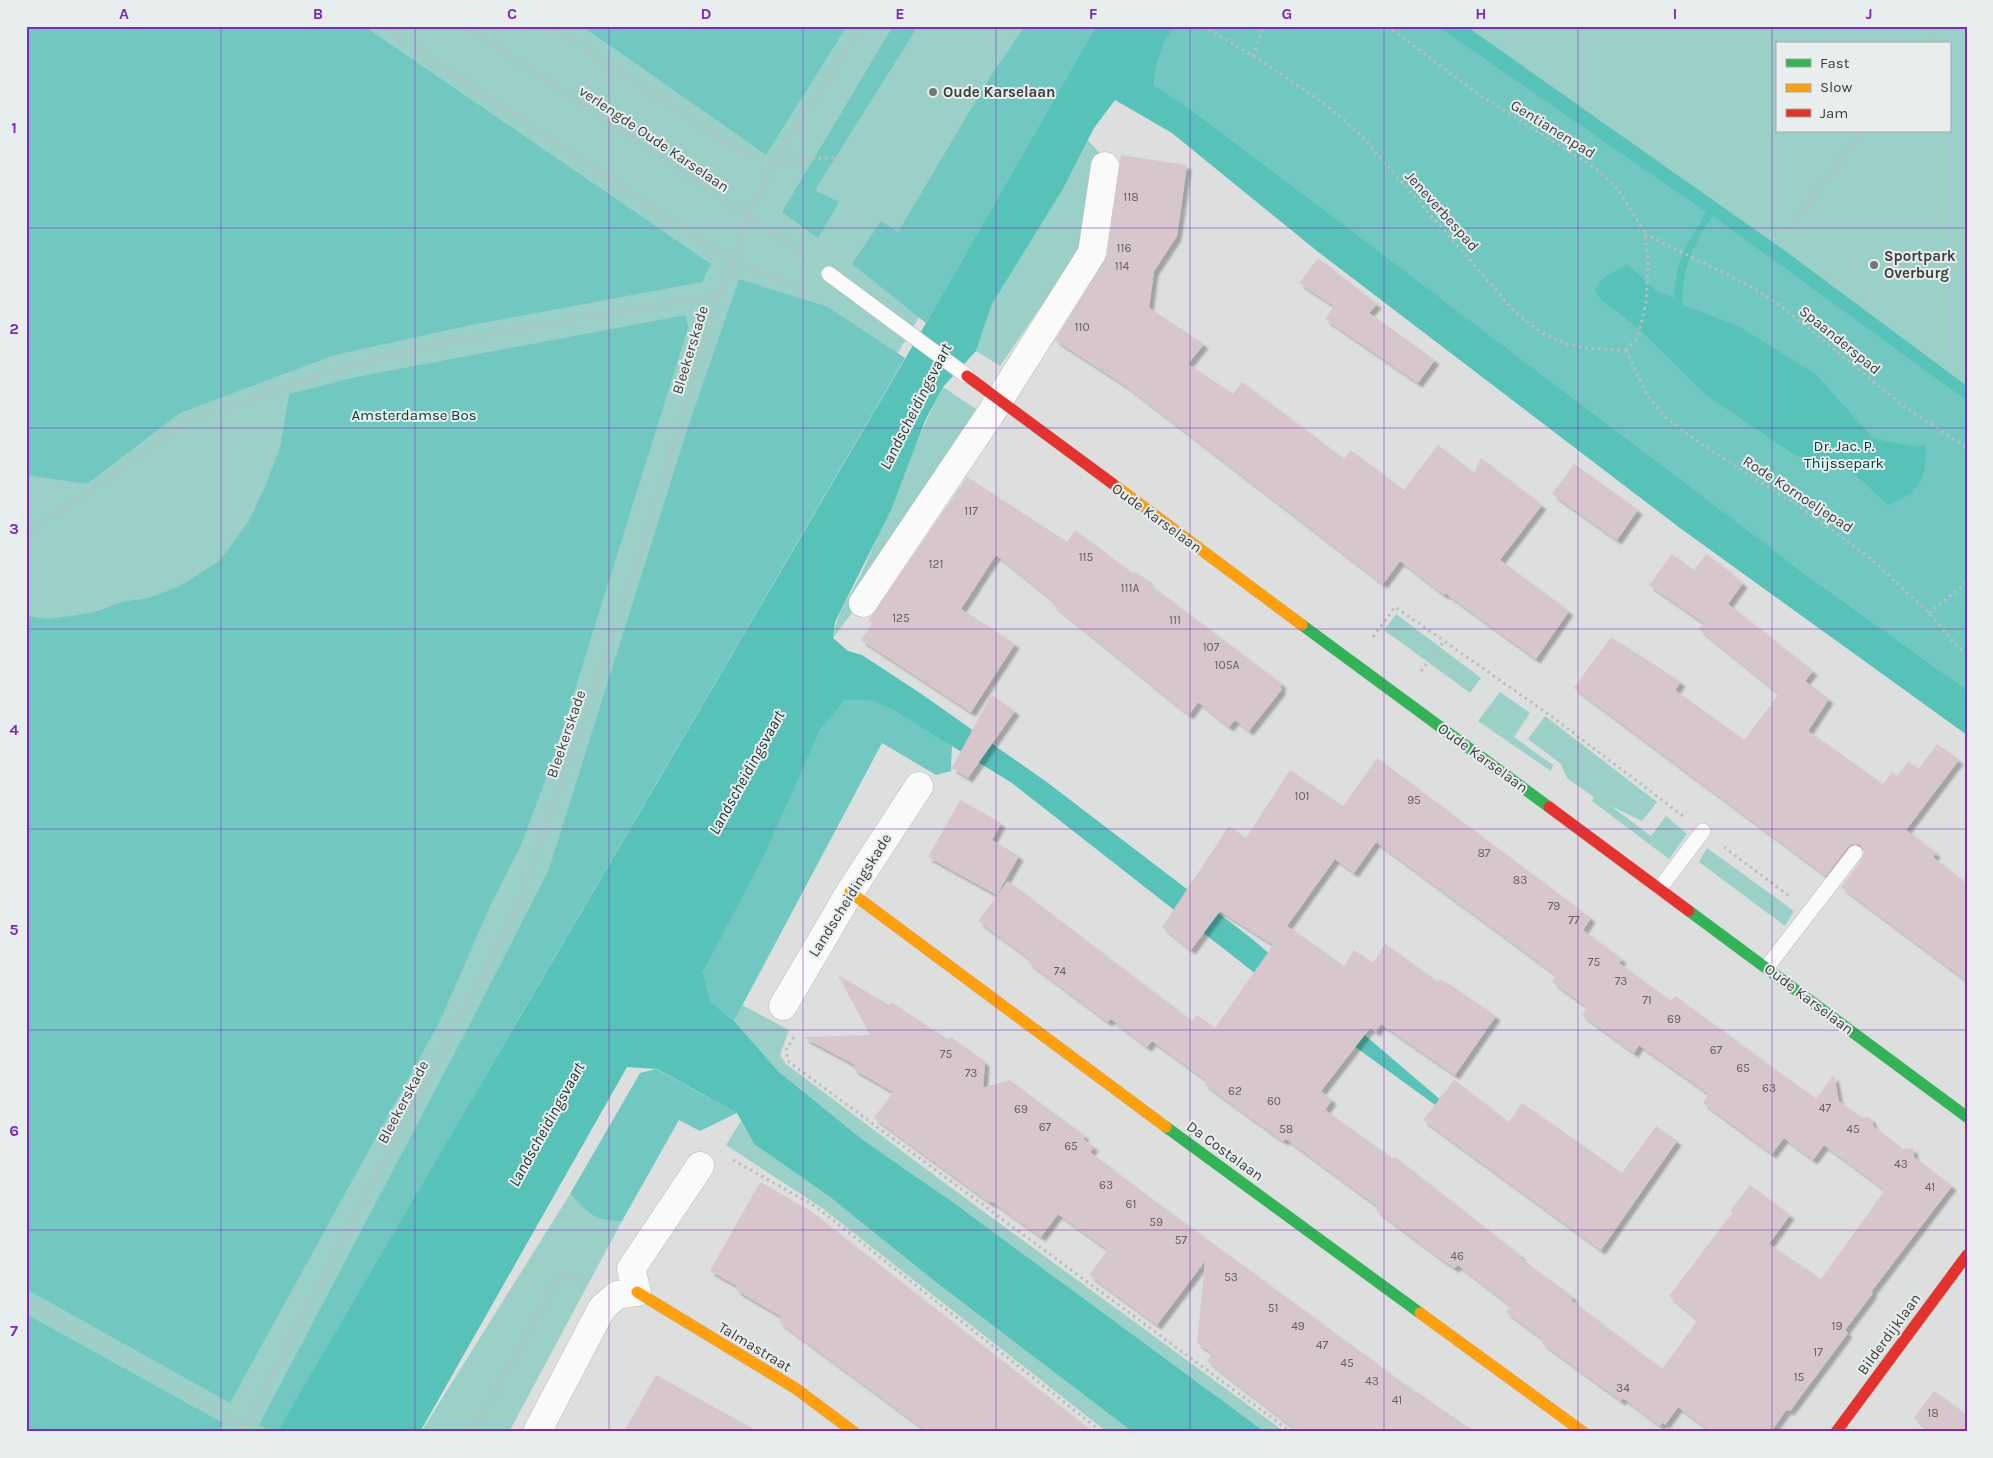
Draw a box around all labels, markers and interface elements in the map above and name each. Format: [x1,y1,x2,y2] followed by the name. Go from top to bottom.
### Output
[119,4,129,23] text: A
[313,4,323,23] text: B
[507,4,517,23] text: C
[701,4,712,23] text: D
[895,4,905,23] text: E
[1089,4,1098,23] text: F
[1282,4,1292,23] text: G
[1475,4,1487,23] text: H
[1673,4,1677,23] text: I
[1865,4,1873,23] text: J
[1776,42,1950,132] legend
[1820,54,1850,72] text: Fast
[1820,78,1852,96] text: Slow
[575,82,733,196] street label: verlengde Oude Karselaan
[943,83,1055,101] place label: Oude Karselaan
[927,86,939,98] marker: Oude Karselaan
[1507,96,1599,162] street label: Gentianenpad
[1820,104,1848,122] text: Jam
[11,118,17,137] text: 1
[1401,167,1483,255] street label: Jeneverbespad
[1123,190,1139,204] house number: 118
[1117,241,1132,255] house number: 116
[1884,247,1956,282] place label: Sportpark Overburg
[1115,259,1130,273] house number: 114
[1868,259,1880,271] marker: Sportpark Overburg
[1796,302,1884,378] street label: Spaanderspad
[668,304,712,396] street label: Bleekerskade
[9,319,19,338] text: 2
[1074,320,1090,334] house number: 110
[875,339,956,472] water label: Landscheidingsvaart
[351,406,477,424] park label: Amsterdamse Bos
[1804,437,1884,472] park label: Dr. Jac. P. Thijssepark
[1740,452,1856,536] street label: Rode Kornoeljepad
[1108,479,1206,557] street label: Oude Karselaan
[964,504,978,518] house number: 117
[9,519,19,538] text: 3
[1079,550,1094,564] house number: 115
[929,557,943,571] house number: 121
[1121,581,1139,595] house number: 111A
[892,611,910,625] house number: 125
[1169,613,1181,627] house number: 111
[1203,640,1220,654] house number: 107
[1215,658,1239,672] house number: 105A
[543,688,589,780] street label: Bleekerskade
[704,706,789,838] water label: Landscheidingsvaart
[1434,719,1532,797] street label: Oude Karselaan
[9,720,19,739] text: 4
[1294,789,1310,803] house number: 101
[1407,793,1421,807] house number: 95
[805,830,895,960] street label: Landscheidingskade
[1477,846,1491,860] house number: 87
[1513,873,1527,887] house number: 83
[1548,899,1560,913] house number: 79
[1568,913,1580,927] house number: 77
[9,920,19,939] text: 5
[1588,955,1600,969] house number: 75
[1761,960,1857,1038] street label: Oude Karselaan
[1054,964,1066,978] house number: 74
[1615,974,1627,988] house number: 73
[1642,993,1652,1007] house number: 71
[1667,1012,1681,1026] house number: 69
[1710,1043,1723,1057] house number: 67
[940,1047,952,1061] house number: 75
[374,1057,432,1147] street label: Bleekerskade
[504,1058,589,1190] water label: Landscheidingsvaart
[1736,1061,1750,1075] house number: 65
[965,1066,977,1080] house number: 73
[1762,1081,1776,1095] house number: 63
[1228,1084,1242,1098] house number: 62
[1267,1094,1281,1108] house number: 60
[1819,1101,1832,1115] house number: 47
[1014,1102,1028,1116] house number: 69
[1183,1117,1267,1185] street label: Da Costalaan
[1039,1120,1052,1134] house number: 67
[9,1121,19,1140] text: 6
[1279,1122,1293,1136] house number: 58
[1846,1122,1860,1136] house number: 45
[1064,1139,1078,1153] house number: 65
[1894,1157,1908,1171] house number: 43
[1099,1178,1113,1192] house number: 63
[1925,1180,1935,1194] house number: 41
[1126,1197,1136,1211] house number: 61
[1149,1215,1163,1229] house number: 59
[1175,1233,1188,1247] house number: 57
[1450,1249,1464,1263] house number: 46
[1224,1270,1238,1284] house number: 53
[1853,1290,1925,1378] street label: Bilderdijklaan
[1268,1301,1278,1315] house number: 51
[715,1318,795,1376] street label: Talmastraat
[1291,1319,1305,1333] house number: 49
[1832,1319,1842,1333] house number: 19
[10,1321,18,1340] text: 7
[1316,1338,1329,1352] house number: 47
[1813,1345,1823,1359] house number: 17
[1340,1356,1354,1370] house number: 45
[1794,1370,1805,1384] house number: 15
[1365,1374,1379,1388] house number: 43
[1616,1381,1630,1395] house number: 34
[1392,1393,1402,1407] house number: 41
[1927,1406,1939,1420] house number: 18

